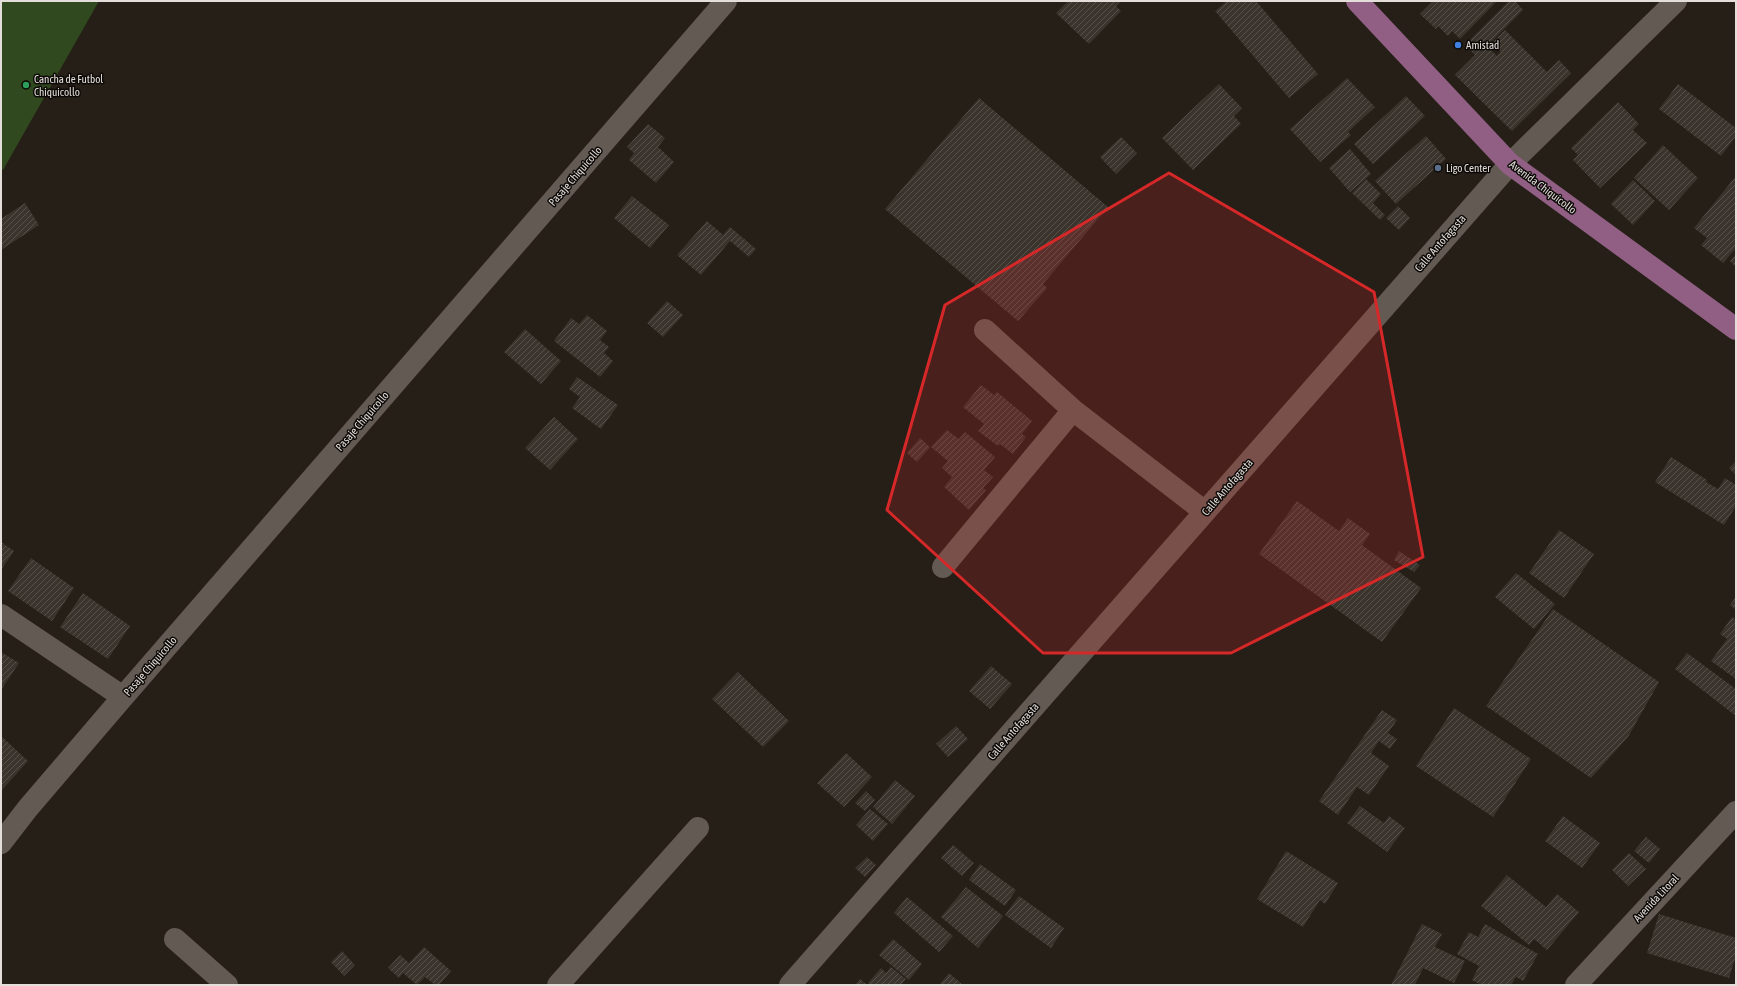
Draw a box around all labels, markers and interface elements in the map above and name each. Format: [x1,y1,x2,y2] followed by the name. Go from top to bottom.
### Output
[1466,39,1499,51] place label: Amistad
[1453,40,1463,50] marker: Amistad
[34,73,103,98] place label: Cancha de Futbol Chiquicollo
[21,80,31,90] marker: Cancha de Futbol Chiquicollo
[546,144,604,208] street label: Pasaje Chiquicollo
[1507,158,1579,216] street label: Avenida Chiquicollo
[1446,162,1491,174] place label: Ligo Center
[1433,163,1443,173] marker: Ligo Center
[1412,212,1468,274] street label: Calle Antofagasta
[333,389,391,453] street label: Pasaje Chiquicollo
[1199,456,1255,518] street label: Calle Antofagasta
[121,634,179,698] street label: Pasaje Chiquicollo
[985,700,1041,762] street label: Calle Antofagasta
[1631,872,1681,924] street label: Avenida Litoral

